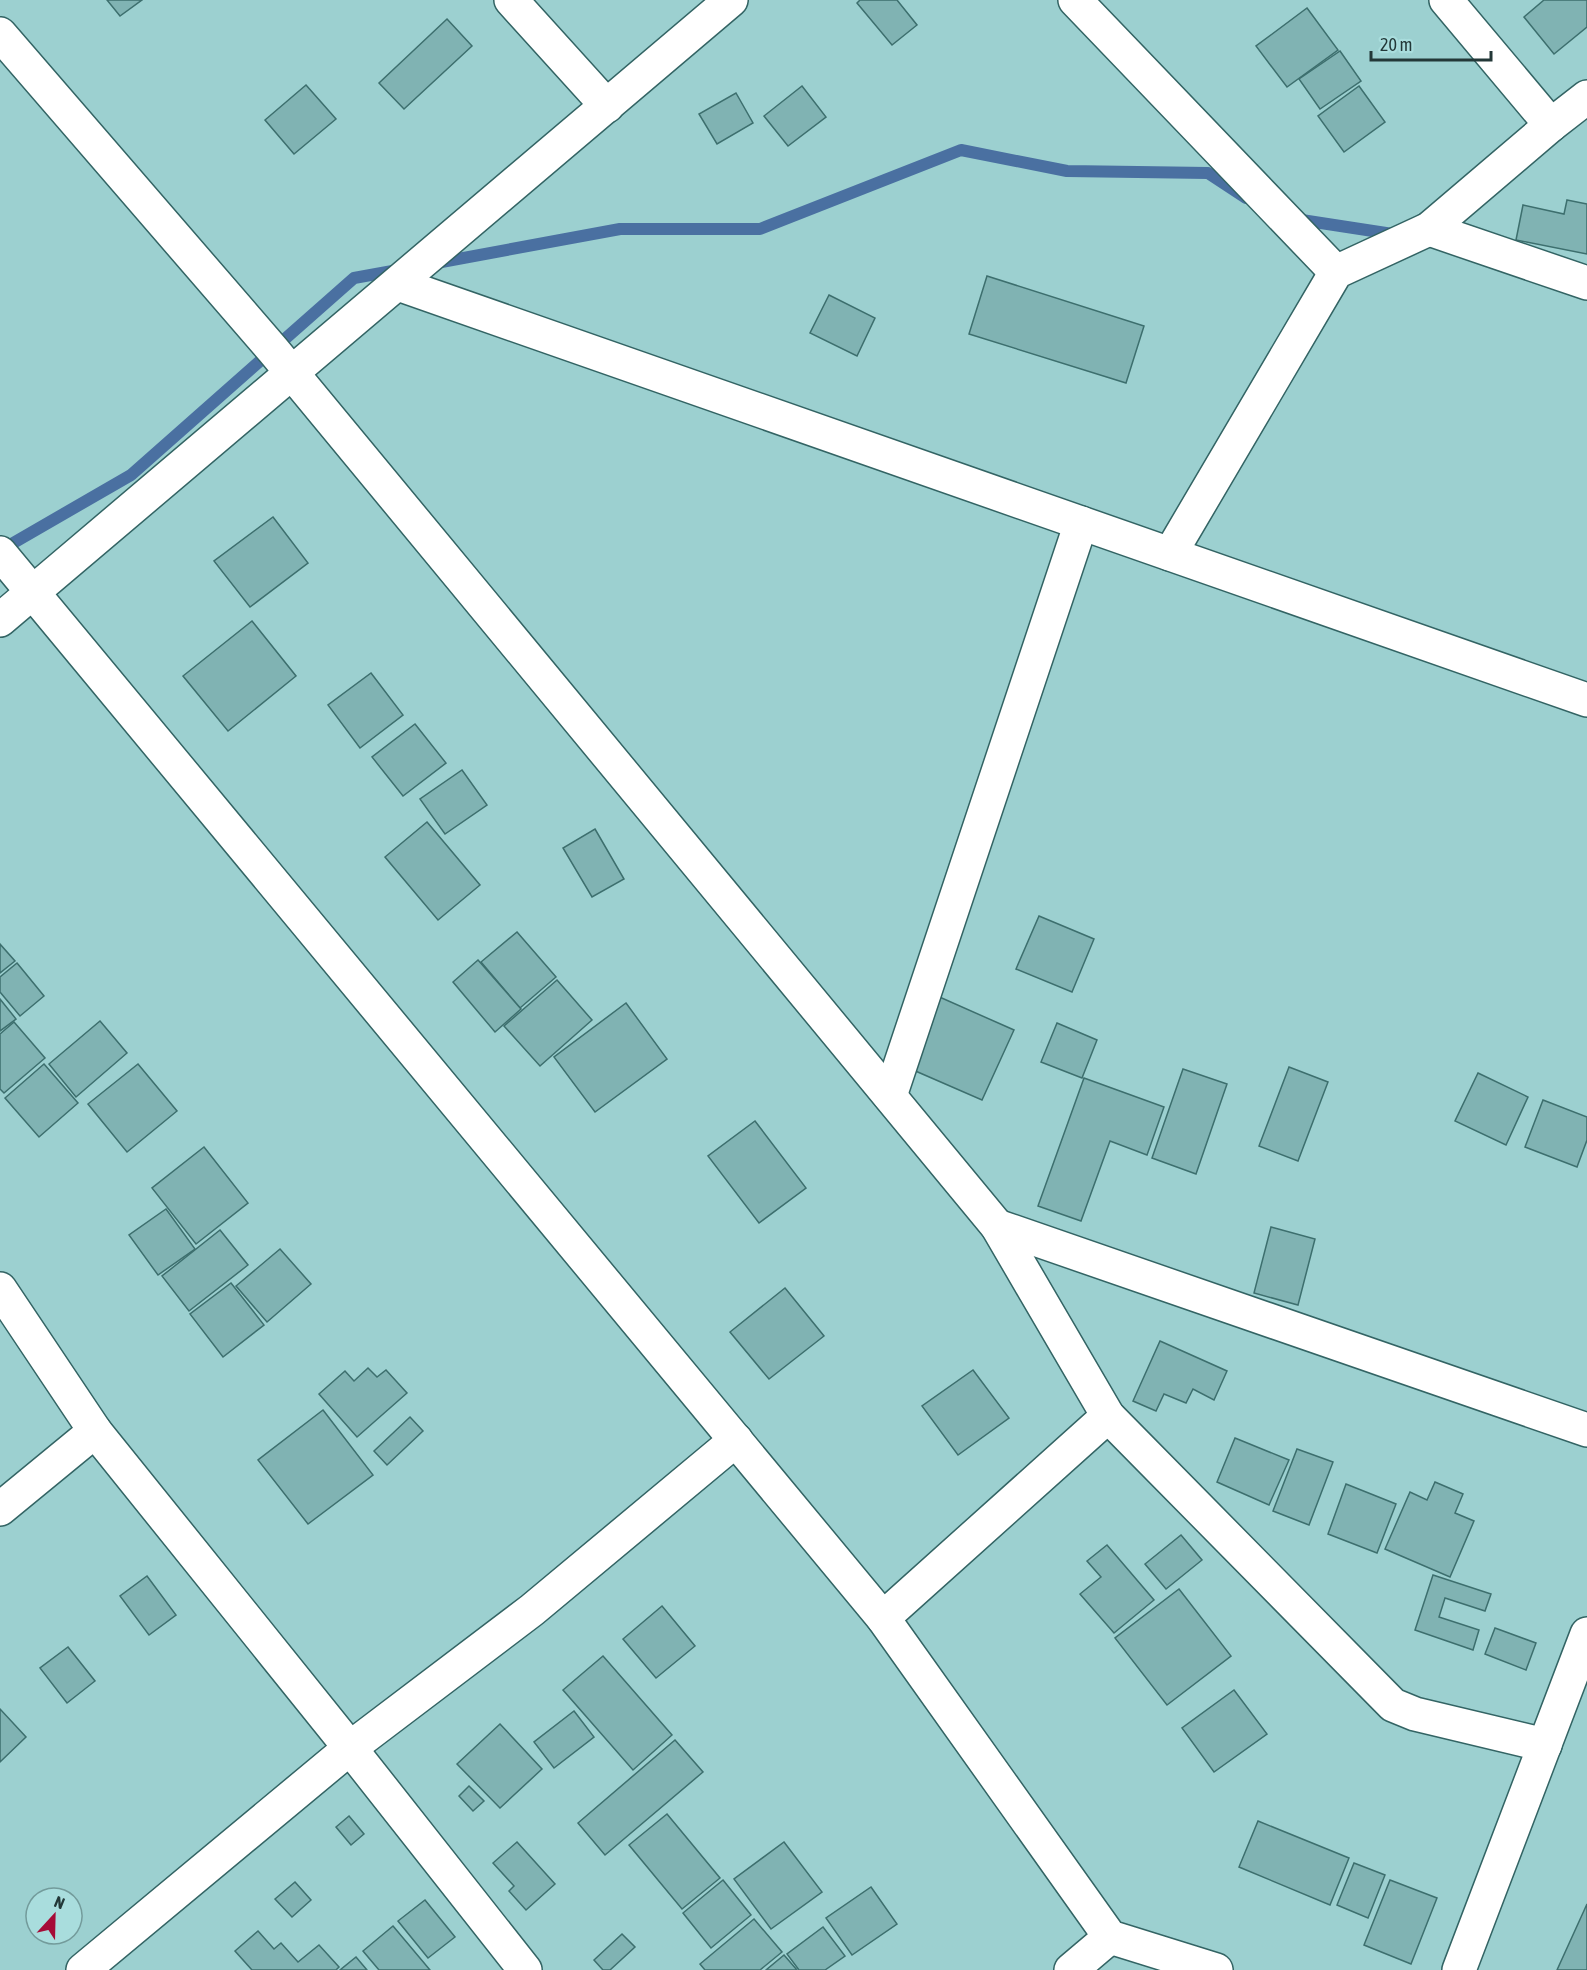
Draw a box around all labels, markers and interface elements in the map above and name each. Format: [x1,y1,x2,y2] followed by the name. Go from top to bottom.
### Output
[1371,24,1491,62] scale bar
[1380,34,1412,55] text: 20 m
[24,1886,84,1946] north arrow
[52,1892,67,1912] text: N

